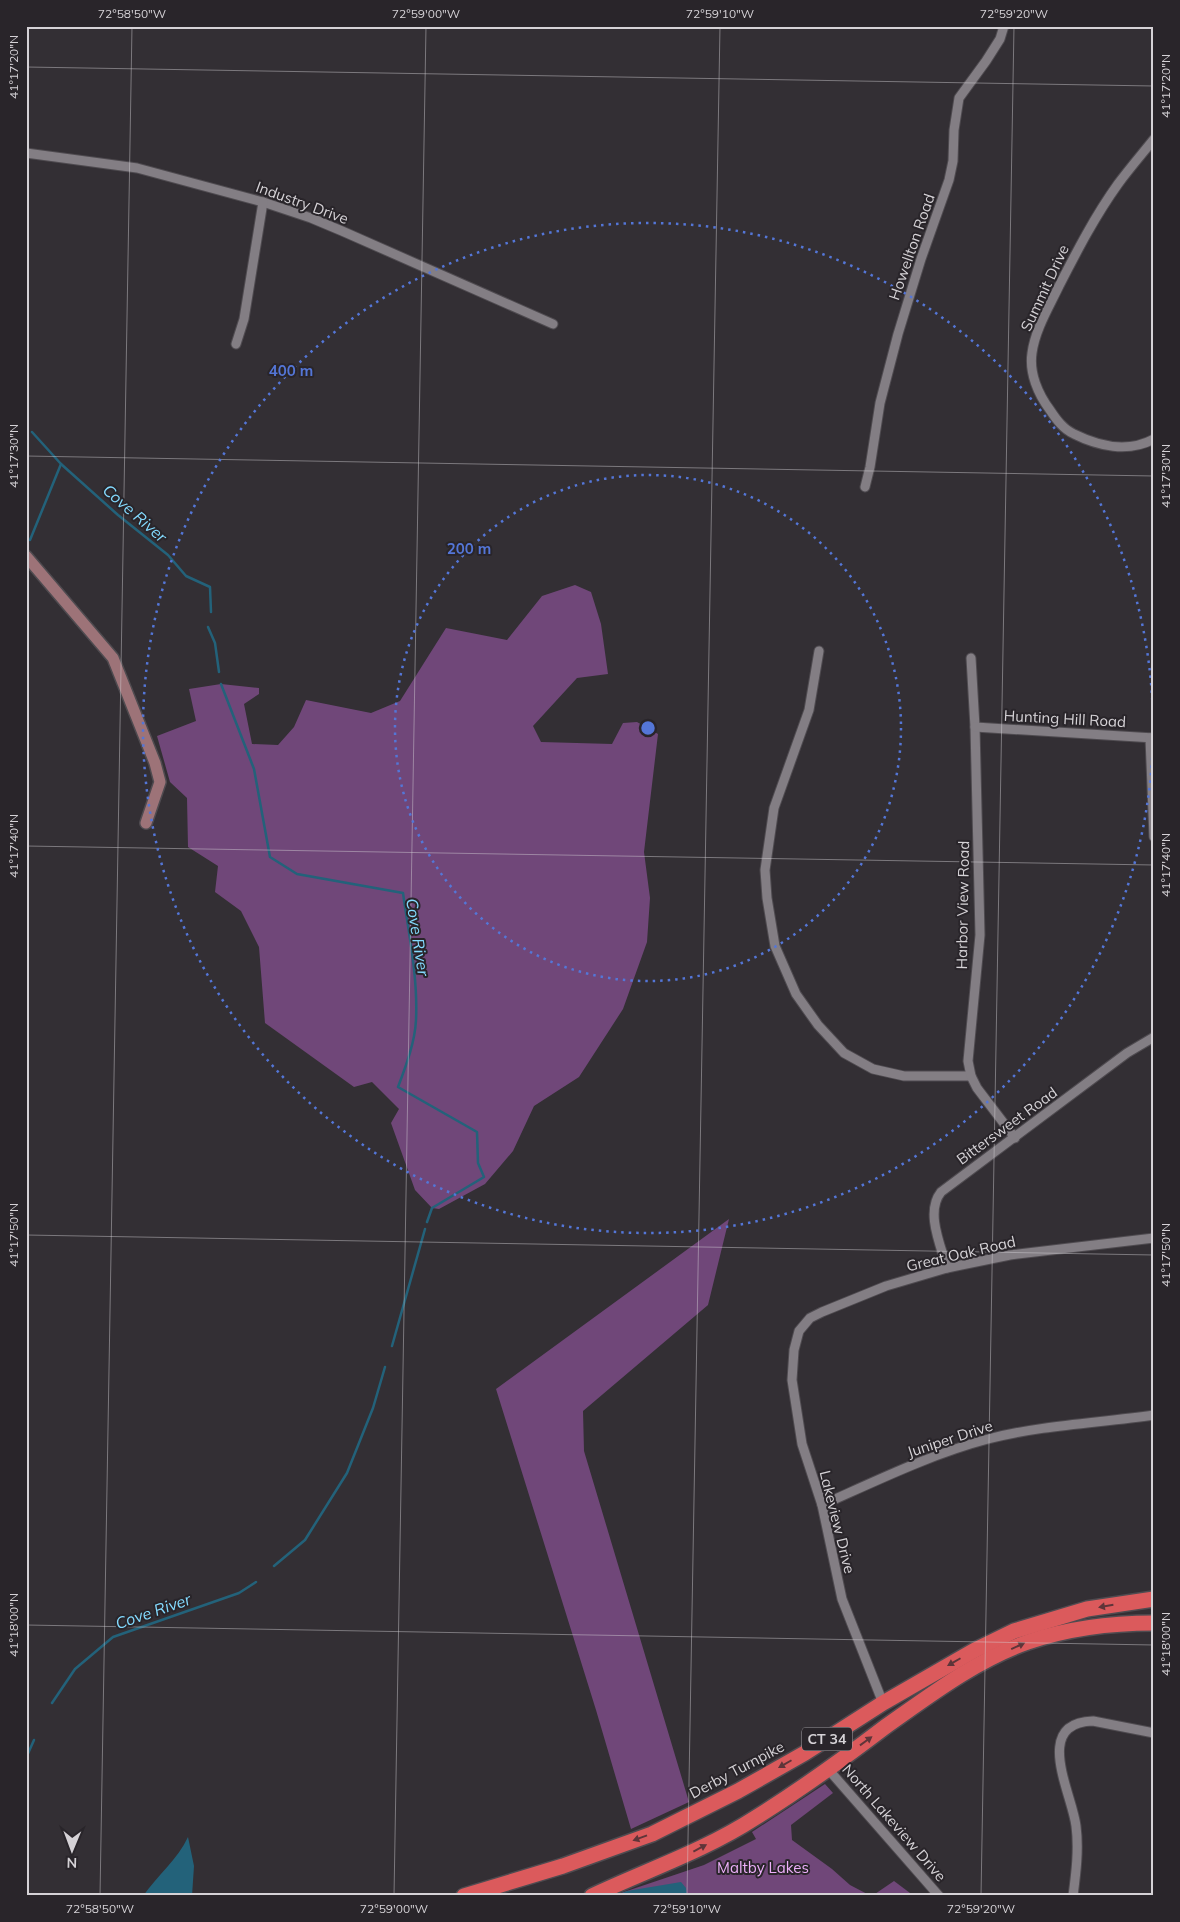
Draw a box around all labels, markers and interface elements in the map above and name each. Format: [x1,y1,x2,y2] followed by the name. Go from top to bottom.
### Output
[98,6,166,21] text: 72°58'50"W
[392,6,460,21] text: 72°59'00"W
[686,6,754,21] text: 72°59'10"W
[980,6,1048,21] text: 72°59'20"W
[6,35,21,99] text: 41°17'20"N
[1158,54,1173,118] text: 41°17'20"N
[253,177,351,228] street label: Industry Drive
[884,191,939,303] street label: Howellton Road
[1016,241,1073,334] street label: Summit Drive
[269,361,313,380] text: 400 m
[6,424,21,488] text: 41°17'30"N
[1158,444,1173,508] text: 41°17'30"N
[99,480,172,547] water label: Cove River
[447,539,491,558] text: 200 m
[1003,706,1127,731] street label: Hunting Hill Road
[639,719,657,737] centre of rings
[6,814,21,878] text: 41°17'40"N
[1158,833,1173,897] text: 41°17'40"N
[952,840,973,969] street label: Harbor View Road
[402,897,434,978] water label: Cove River
[953,1083,1061,1169] street label: Bittersweet Road
[6,1203,21,1267] text: 41°17'50"N
[1158,1223,1173,1287] text: 41°17'50"N
[904,1232,1017,1275] street label: Great Oak Road
[905,1416,995,1461] street label: Juniper Drive
[815,1468,859,1575] street label: Lakeview Drive
[113,1588,194,1633] water label: Cove River
[6,1593,21,1657] text: 41°18'00"N
[1097,1603,1113,1611] one-way arrow
[1158,1612,1173,1676] text: 41°18'00"N
[1011,1642,1025,1650] one-way arrow
[947,1658,961,1666] one-way arrow
[802,1728,852,1750] road number: CT 34
[859,1736,872,1747] one-way arrow
[686,1737,787,1803] street label: Derby Turnpike
[778,1760,792,1769] one-way arrow
[838,1760,950,1885] street label: North Lakeview Drive
[48,1824,98,1874] north arrow
[633,1835,648,1842] one-way arrow
[694,1844,707,1853] one-way arrow
[66,1854,77,1872] text: N
[717,1858,809,1877] park label: Maltby Lakes
[66,1901,134,1916] text: 72°58'50"W
[360,1901,428,1916] text: 72°59'00"W
[653,1901,721,1916] text: 72°59'10"W
[947,1901,1015,1916] text: 72°59'20"W

